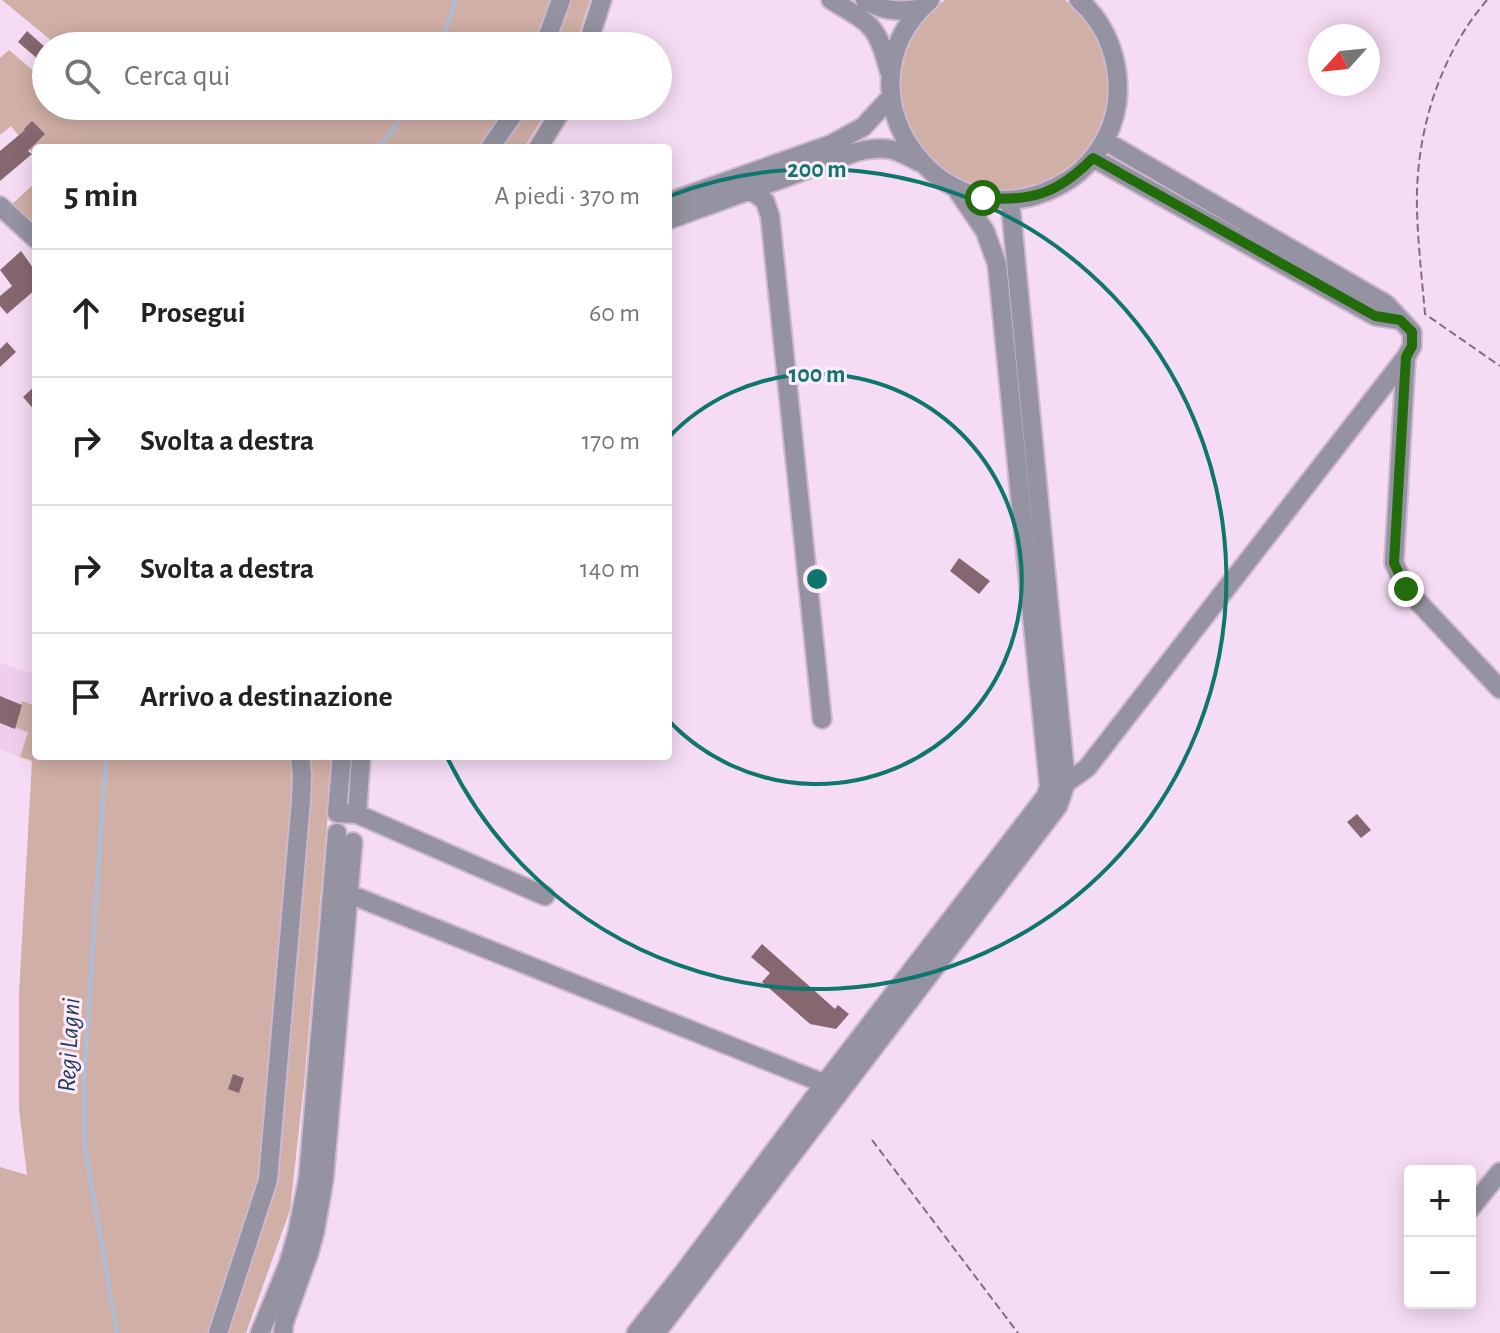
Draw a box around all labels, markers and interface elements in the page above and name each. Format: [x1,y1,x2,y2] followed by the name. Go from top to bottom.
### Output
[1308,24,1380,96] north arrow
[32,32,672,120] search box
[60,54,104,98] icon: search
[124,61,230,91] text: Cerca qui
[787,158,847,182] text: 200 m
[64,179,138,213] text: 5 min
[965,180,1001,216] route start
[495,183,640,209] text: A piedi · 370 m
[64,291,108,335] icon: ahead
[140,298,246,328] text: Prosegui
[589,300,640,326] text: 60 m
[789,363,845,387] text: 100 m
[64,419,108,463] icon: right
[140,426,314,456] text: Svolta a destra
[581,428,640,454] text: 170 m
[64,547,108,591] icon: right
[140,554,314,584] text: Svolta a destra
[580,556,640,582] text: 140 m
[803,565,831,593] centre of rings
[1388,571,1424,607] route end
[64,675,108,719] icon: arrive
[140,682,393,712] text: Arrivo a destinazione
[54,997,84,1093] water label: Regi Lagni
[1404,1165,1476,1309] map controls
[1404,1165,1476,1237] button: +
[1404,1237,1476,1309] button: −

